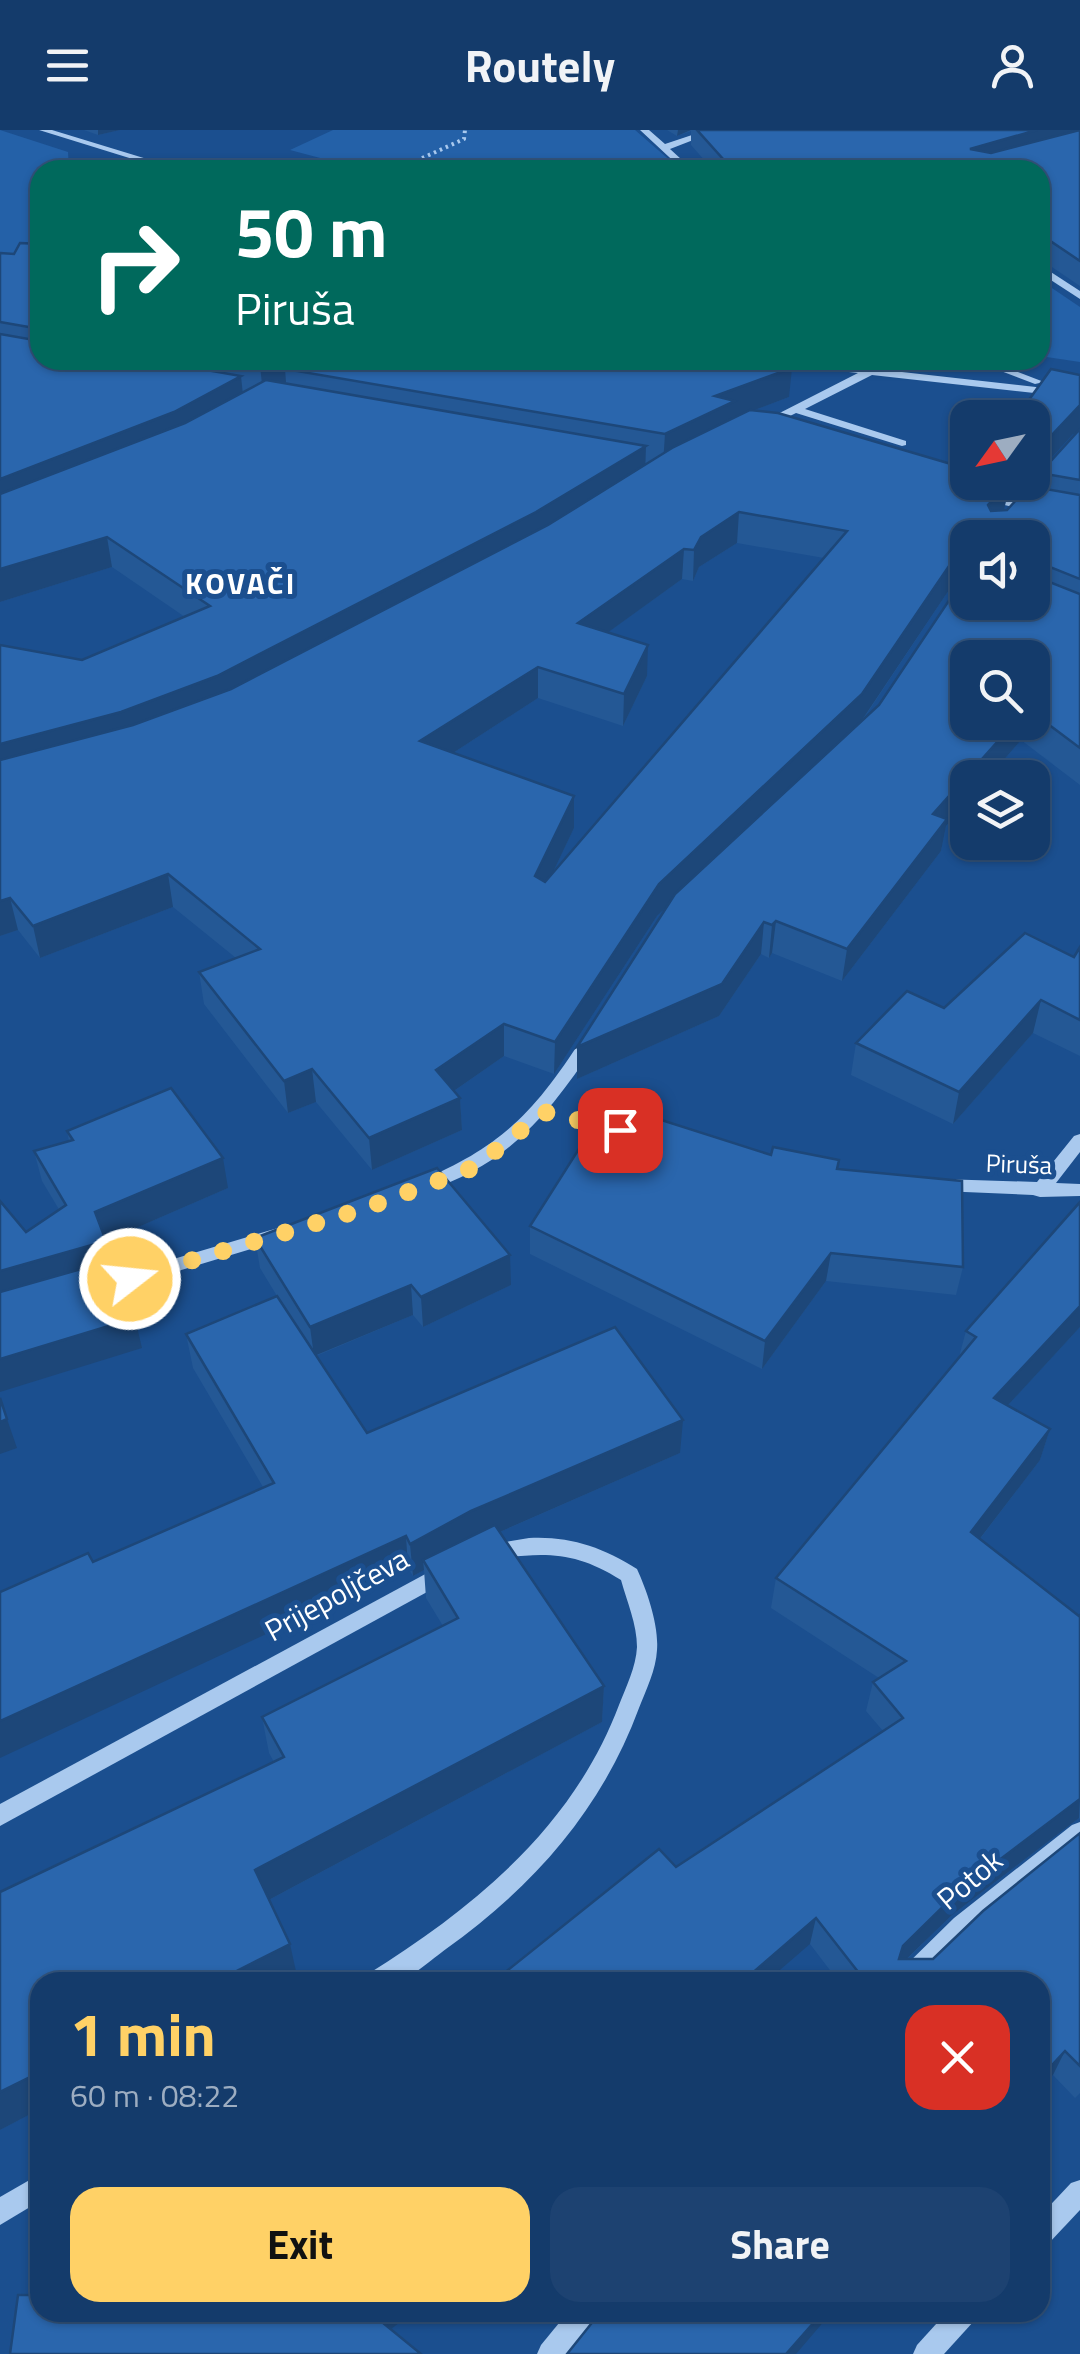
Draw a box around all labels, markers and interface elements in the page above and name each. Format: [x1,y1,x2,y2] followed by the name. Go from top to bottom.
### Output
[465,31,615,99] text: Routely
[40,38,95,93] icon: menu
[985,38,1040,93] icon: person
[235,178,388,284] text: 50 m
[70,200,200,330] icon: right
[235,274,354,342] text: Piruša
[950,400,1050,500] north arrow
[950,400,1050,860] map controls
[950,520,1050,620] button: sound
[185,560,297,606] district label: KOVAČI
[950,640,1050,740] button: search
[950,760,1050,860] button: layers
[578,1088,663,1173] pin
[593,1103,648,1158] icon: arrive
[985,1144,1053,1184] street label: Piruša
[78,1227,182,1331] position arrow
[256,1536,417,1653] street label: Prijepoljčeva
[926,1838,1013,1921] street label: Potok
[70,1988,216,2079] text: 1 min
[905,2005,1010,2110] button: close
[70,2071,239,2119] text: 60 m · 08:22
[70,2187,530,2302] button: Exit
[550,2187,1010,2302] button: Share

